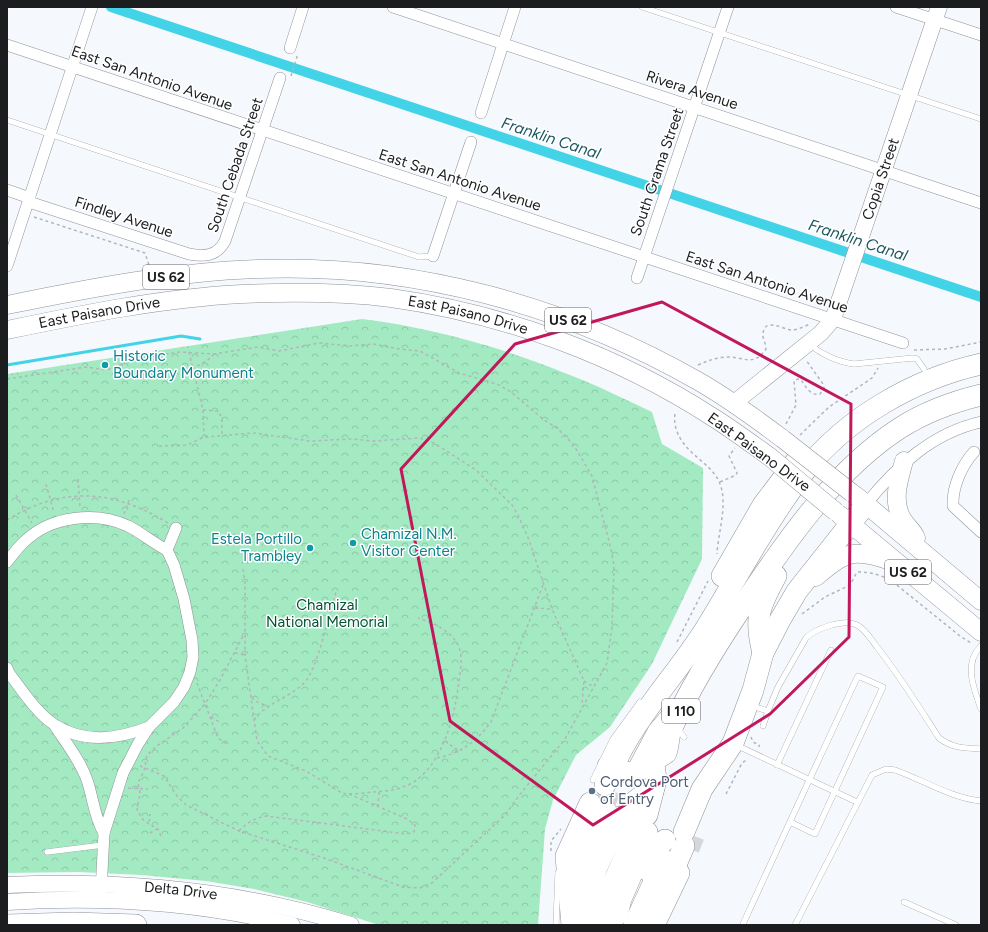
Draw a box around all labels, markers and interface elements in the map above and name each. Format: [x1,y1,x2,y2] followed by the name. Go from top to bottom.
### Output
[69,42,235,114] street label: East San Antonio Avenue
[644,67,740,113] street label: Rivera Avenue
[203,95,267,235] street label: South Cebada Street
[627,105,687,238] street label: South Grama Street
[499,113,603,163] water label: Franklin Canal
[858,135,903,222] street label: Copia Street
[377,145,543,215] street label: East San Antonio Avenue
[73,193,175,241] street label: Findley Avenue
[806,215,910,265] water label: Franklin Canal
[684,247,850,317] street label: East San Antonio Avenue
[143,265,189,289] road number: US 62
[407,292,530,338] street label: East Paisano Drive
[37,293,161,332] street label: East Paisano Drive
[545,308,591,332] road number: US 62
[113,347,254,382] place label: Historic Boundary Monument
[100,360,110,370] marker: Historic Boundary Monument
[704,409,814,495] street label: East Paisano Drive
[361,525,457,560] place label: Chamizal N.M. Visitor Center
[211,530,302,565] place label: Estela Portillo Trambley
[348,538,358,548] marker: Chamizal N.M. Visitor Center
[305,543,315,553] marker: Estela Portillo Trambley
[885,560,931,584] road number: US 62
[266,596,388,631] park label: Chamizal National Memorial
[662,699,700,723] road number: I 110
[600,773,689,808] place label: Cordova Port of Entry
[587,786,597,796] marker: Cordova Port of Entry
[143,878,219,904] street label: Delta Drive

